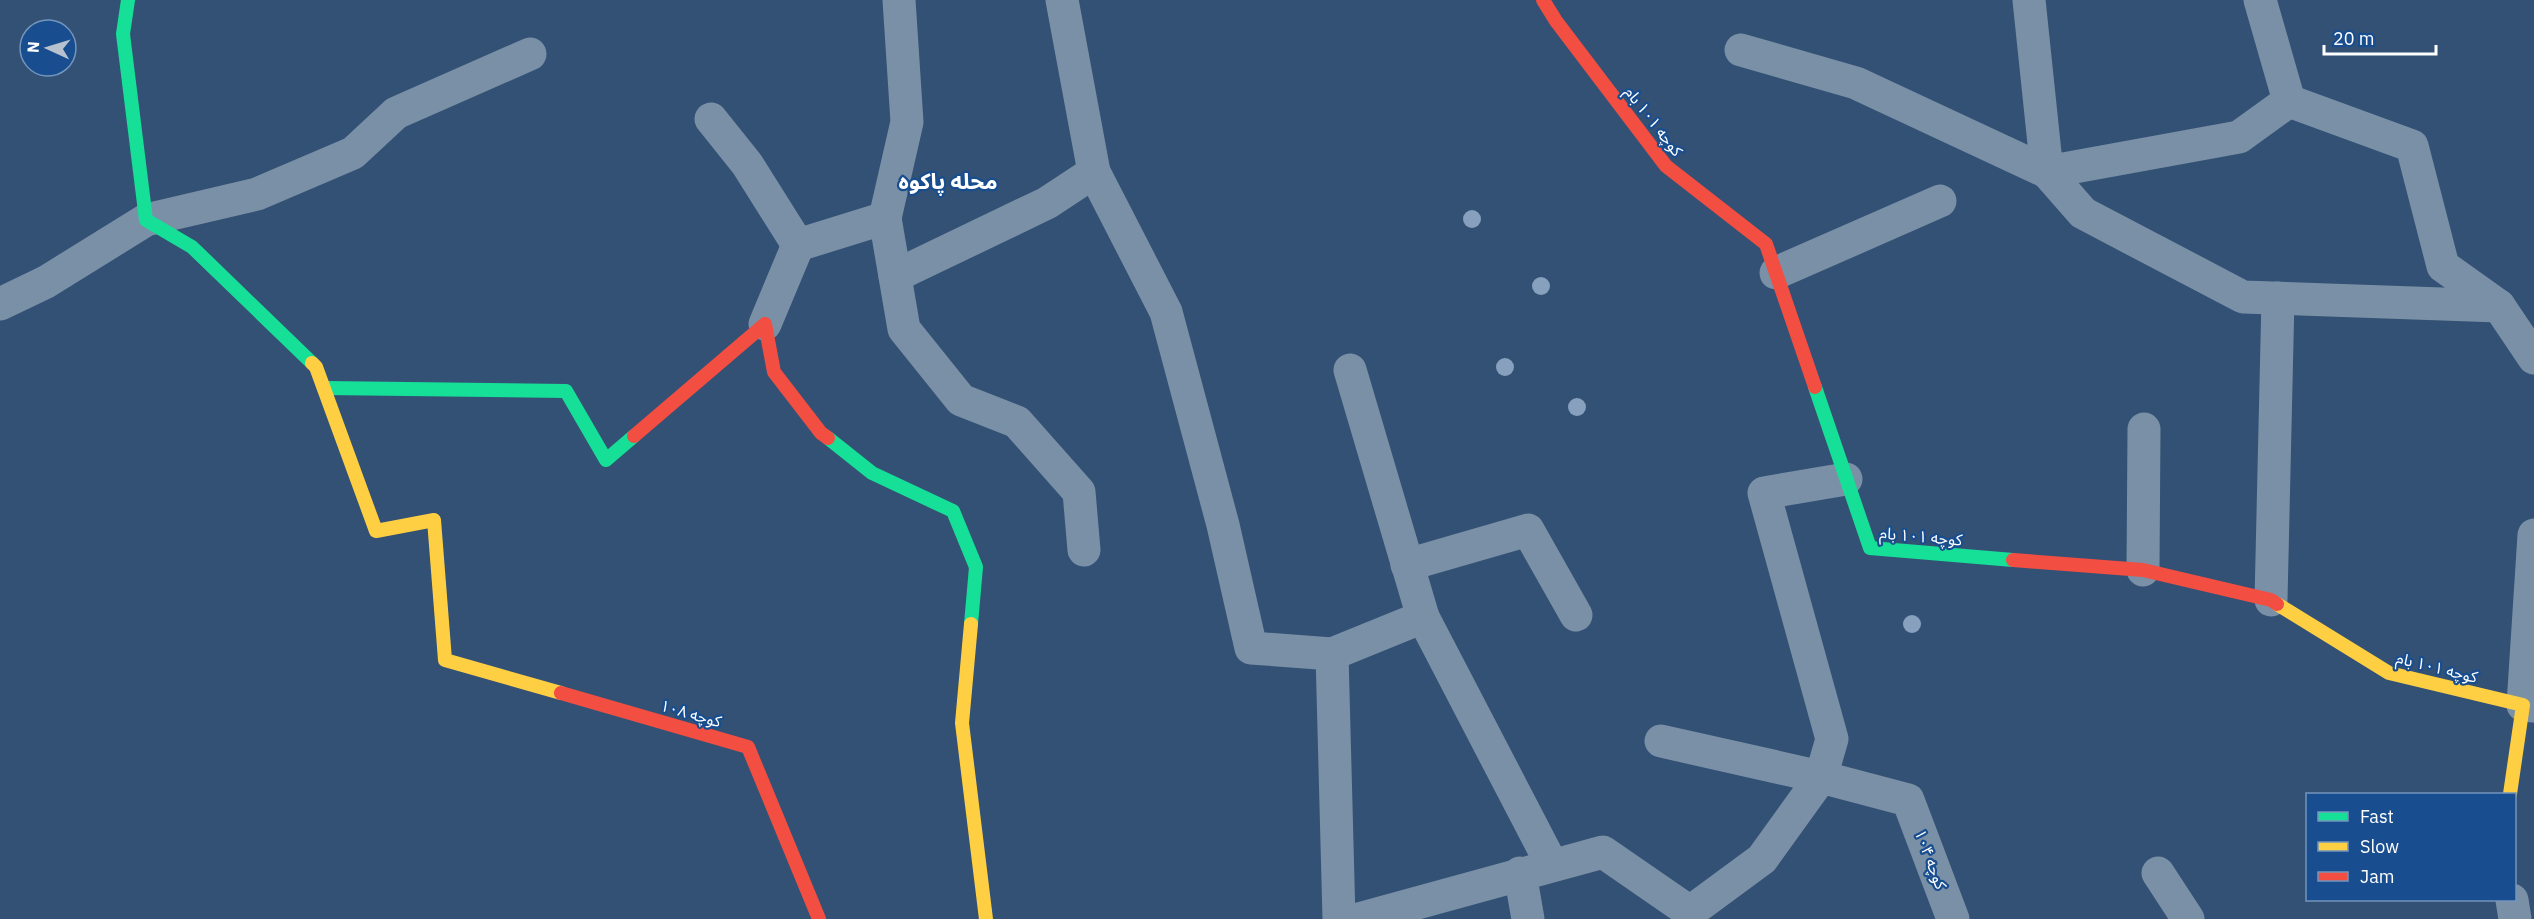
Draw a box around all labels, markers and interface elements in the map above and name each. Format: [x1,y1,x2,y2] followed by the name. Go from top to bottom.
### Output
[18,18,78,78] north arrow
[2324,18,2436,56] scale bar
[2333,27,2375,50] text: 20 m
[23,40,43,53] text: N
[1618,82,1688,162] street label: کوچه ۱۰۱ بام
[899,166,997,196] district label: محله پاکوه
[1878,522,1964,553] street label: کوچه ۱۰۱ بام
[2394,647,2480,690] street label: کوچه ۱۰۱ بام
[658,695,724,732] street label: کوچه ۱۰۸
[2306,793,2516,901] legend
[2360,805,2394,828] text: Fast
[1909,826,1952,893] street label: کوچه ۱۰۴
[2360,835,2399,858] text: Slow
[2360,865,2395,888] text: Jam

